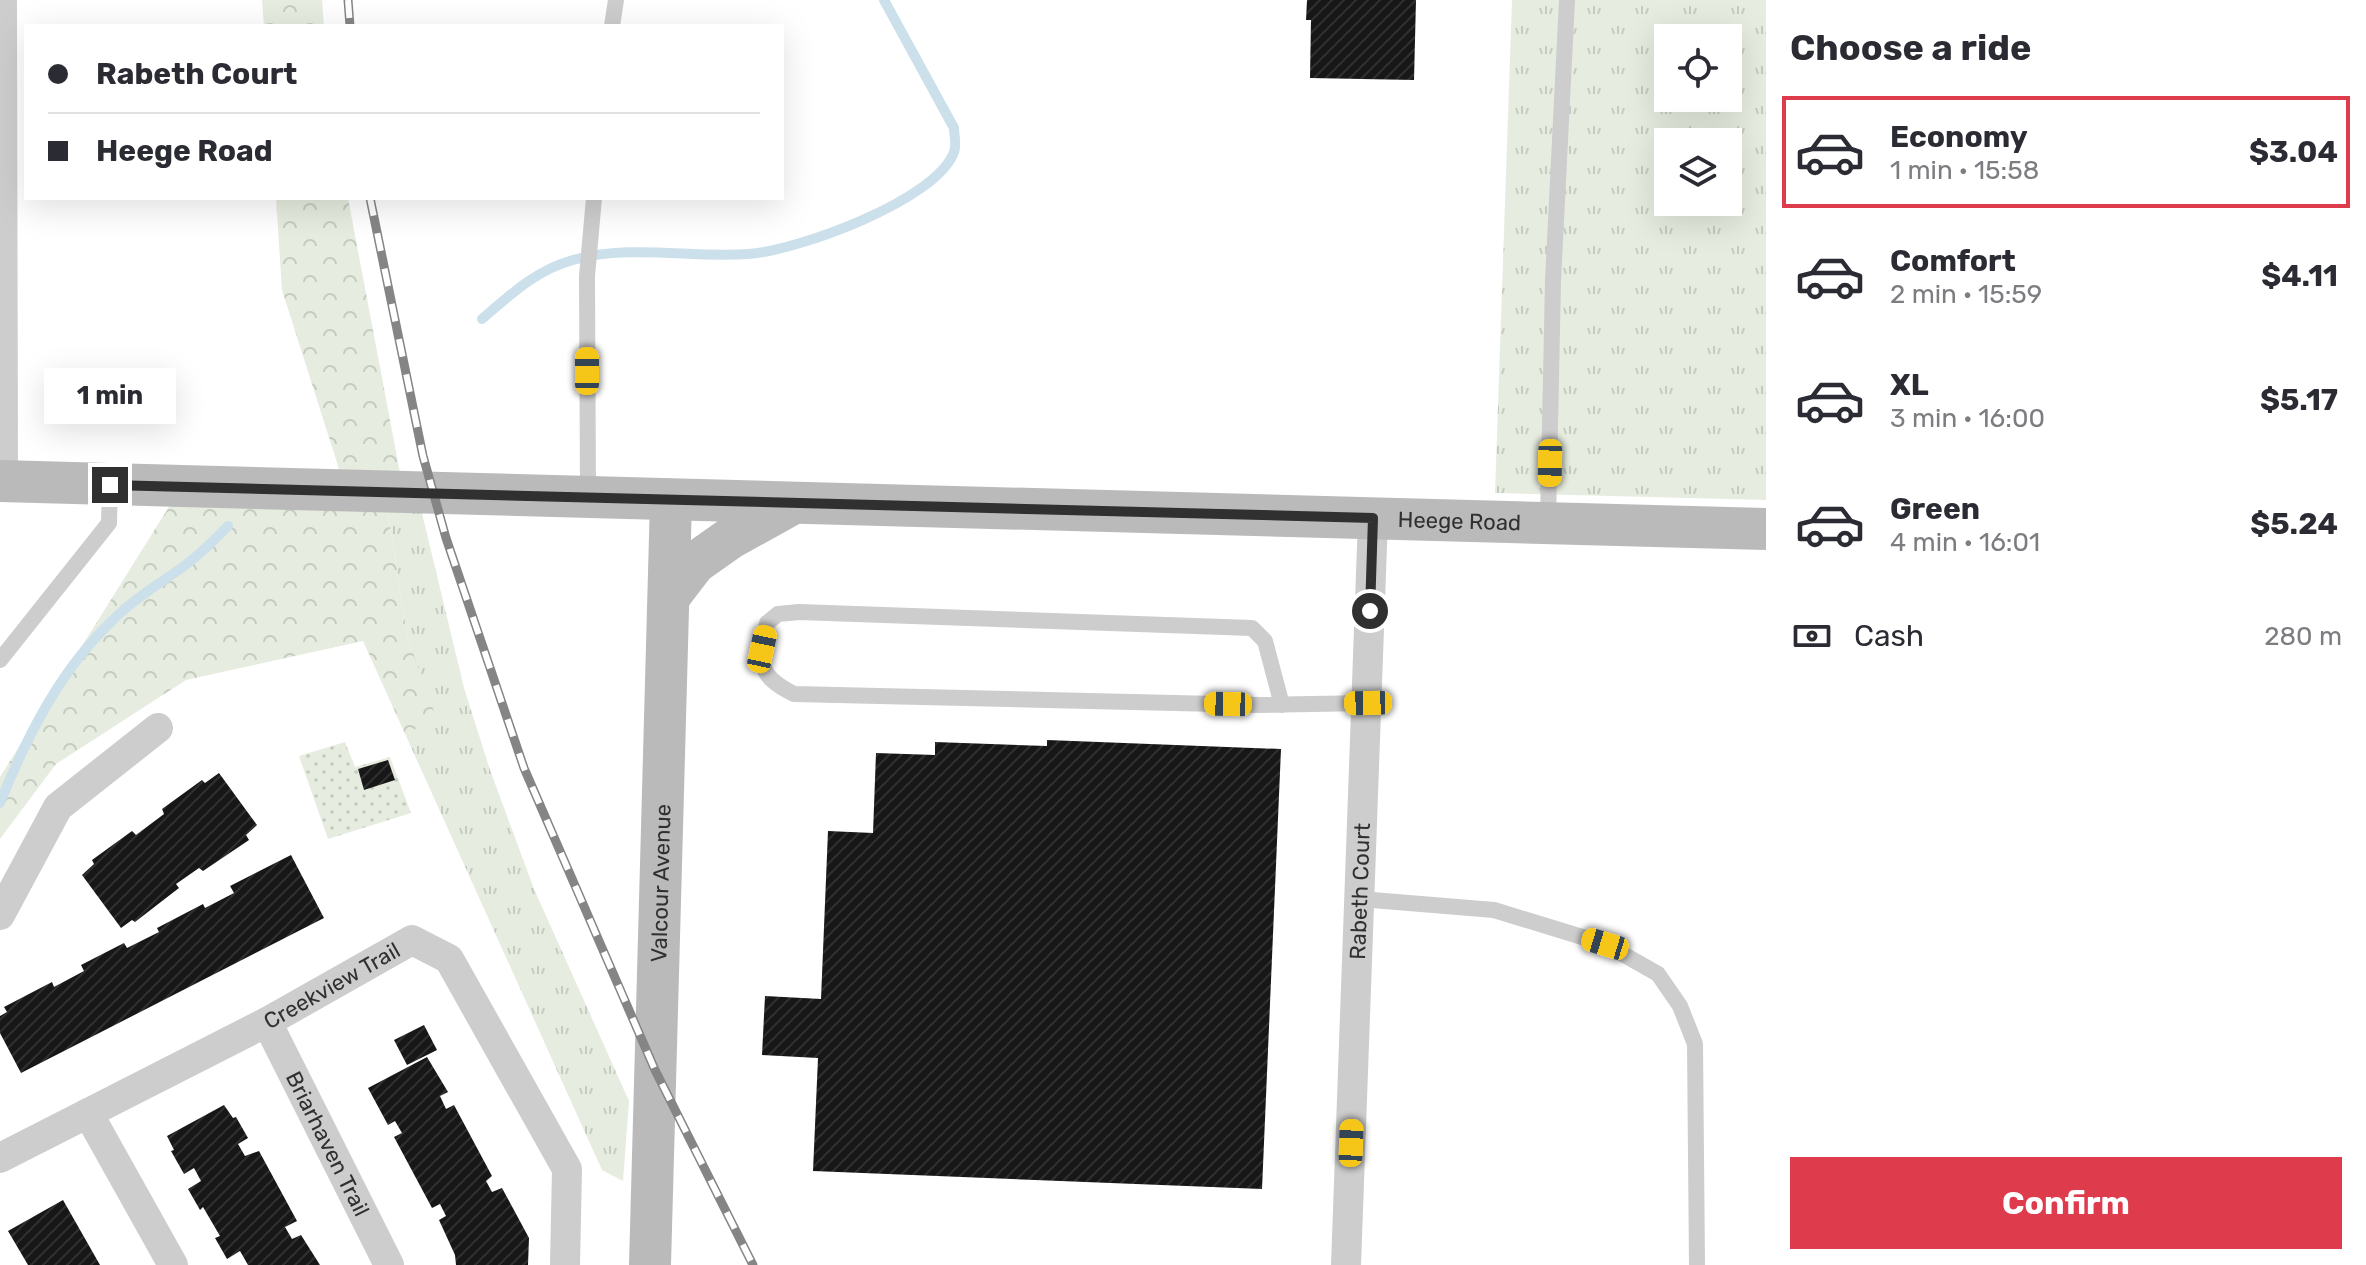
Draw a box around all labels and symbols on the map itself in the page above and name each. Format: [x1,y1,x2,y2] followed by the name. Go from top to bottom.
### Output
[575,347,599,395] car
[44,369,176,425] callout: 1 min
[1538,439,1562,487] car
[92,467,128,503] route end
[1397,506,1521,536] street label: Heege Road
[1352,593,1388,629] route start
[745,623,779,675] car
[1344,691,1392,715] car
[1204,692,1252,716] car
[645,804,677,963] street label: Valcour Avenue
[1344,822,1376,960] street label: Rabeth Court
[1579,926,1631,962] car
[259,937,405,1035] street label: Creekview Trail
[280,1067,375,1221] street label: Briarhaven Trail
[1338,1119,1364,1167] car

